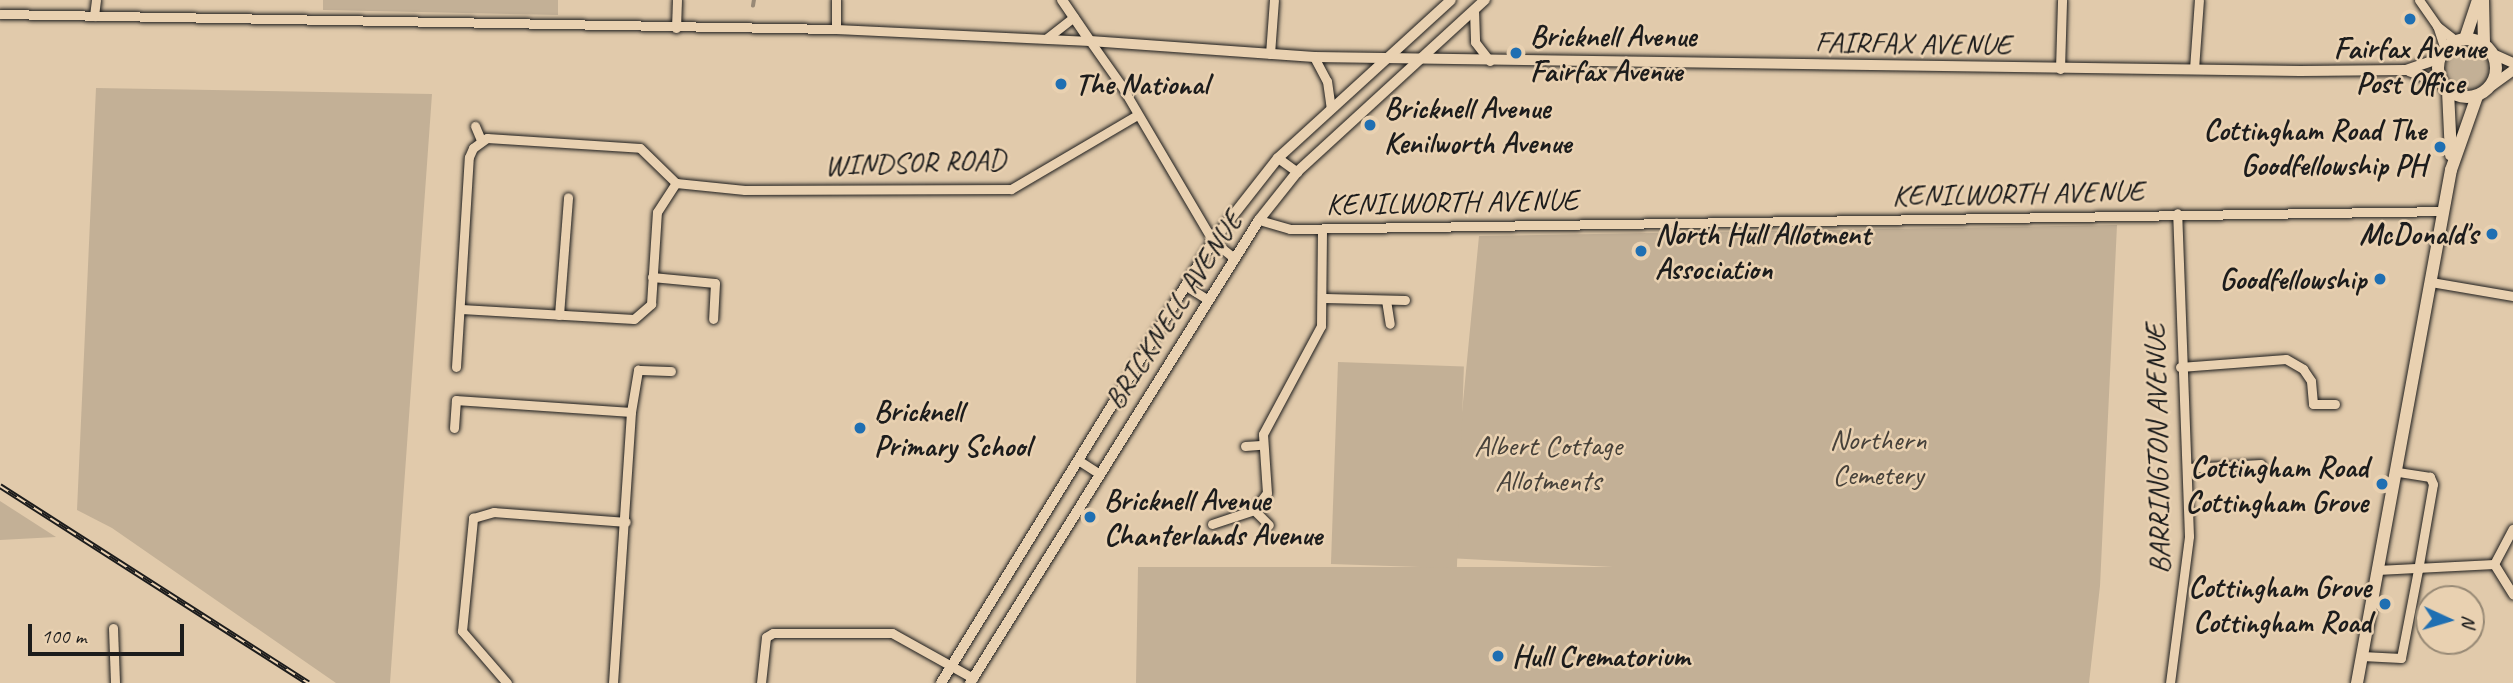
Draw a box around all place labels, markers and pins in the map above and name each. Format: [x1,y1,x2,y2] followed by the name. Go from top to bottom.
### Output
[2402,11,2418,27] marker: Fairfax Avenue Post Office
[1530,18,1696,88] place label: Bricknell Avenue Fairfax Avenue
[2334,30,2486,100] place label: Fairfax Avenue Post Office
[1508,45,1524,61] marker: Bricknell Avenue Fairfax Avenue
[1075,66,1212,102] place label: The National
[1053,76,1069,92] marker: The National
[1384,90,1571,160] place label: Bricknell Avenue Kenilworth Avenue
[2203,112,2426,182] place label: Cottingham Road The Goodfellowship PH
[1362,117,1378,133] marker: Bricknell Avenue Kenilworth Avenue
[2432,139,2448,155] marker: Cottingham Road The Goodfellowship PH
[1655,216,1870,286] place label: North Hull Allotment Association
[2359,216,2478,252] place label: McDonald's
[2484,226,2500,242] marker: McDonald's
[1633,243,1649,259] marker: North Hull Allotment Association
[2219,261,2366,297] place label: Goodfellowship
[2372,271,2388,287] marker: Goodfellowship
[874,393,1030,463] place label: Bricknell Primary School
[852,420,868,436] marker: Bricknell Primary School
[2185,449,2368,520] place label: Cottingham Road Cottingham Grove
[2374,476,2390,492] marker: Cottingham Road Cottingham Grove
[1104,482,1322,552] place label: Bricknell Avenue Chanterlands Avenue
[1082,509,1098,525] marker: Bricknell Avenue Chanterlands Avenue
[2188,569,2371,640] place label: Cottingham Grove Cottingham Road
[2377,596,2393,612] marker: Cottingham Grove Cottingham Road
[1512,638,1691,674] place label: Hull Crematorium
[1490,648,1506,664] marker: Hull Crematorium

